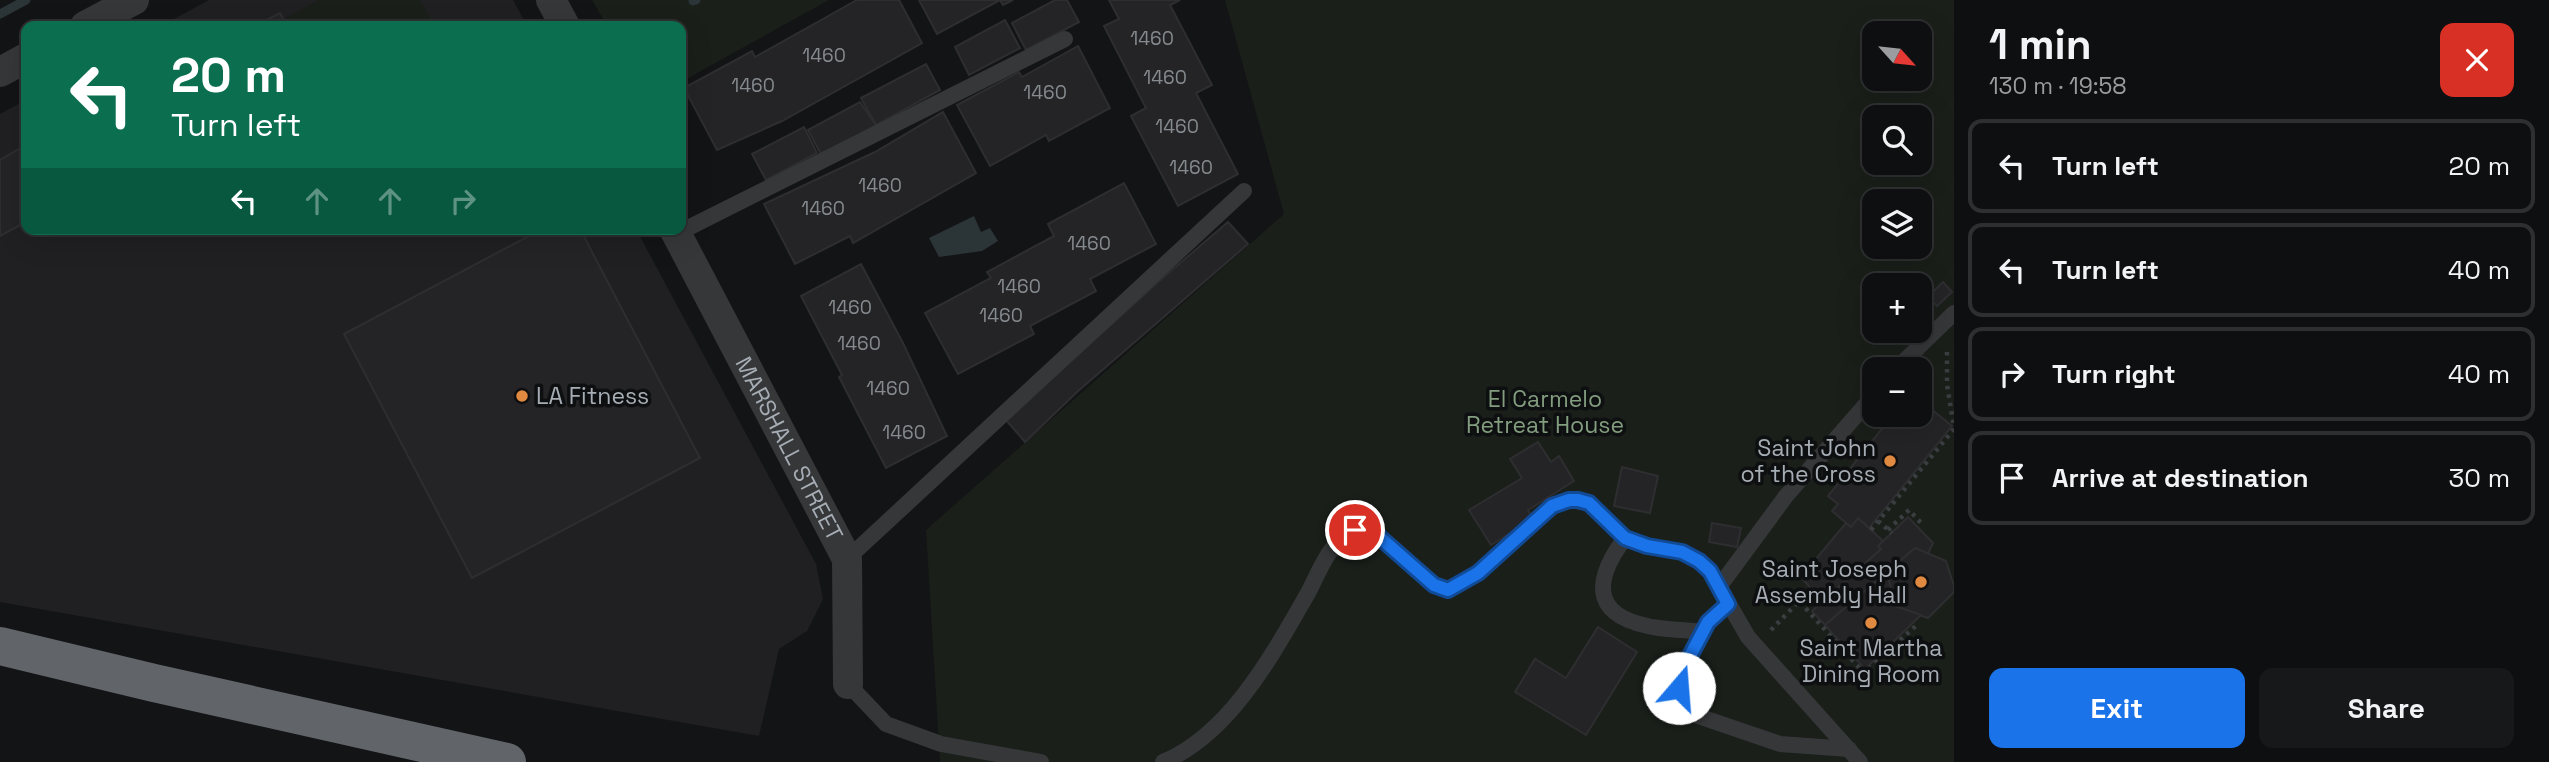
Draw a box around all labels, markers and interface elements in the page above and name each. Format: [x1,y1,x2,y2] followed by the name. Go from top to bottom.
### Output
[1989,18,2092,71] text: 1 min
[1862,21,1932,91] north arrow
[1862,21,1932,427] map controls
[2440,23,2514,97] button: close
[1130,26,1174,51] house number: 1460
[802,43,846,68] house number: 1460
[171,44,286,106] text: 20 m
[56,49,147,140] icon: left
[1143,65,1187,90] house number: 1460
[1989,71,2127,101] text: 130 m · 19:58
[731,73,775,98] house number: 1460
[1023,80,1067,105] house number: 1460
[171,105,301,145] text: Turn left
[1862,105,1932,175] button: search
[1155,114,1199,139] house number: 1460
[1993,147,2031,185] icon: left
[2052,149,2159,183] text: Turn left
[2449,149,2510,183] text: 20 m
[1169,155,1213,180] house number: 1460
[858,173,902,198] house number: 1460
[225,182,263,220] icon: left
[298,182,336,220] icon: ahead
[371,182,409,220] icon: ahead
[444,182,482,220] icon: right
[1862,189,1932,259] button: layers
[801,196,845,221] house number: 1460
[1067,231,1111,256] house number: 1460
[1993,251,2031,289] icon: left
[2052,253,2159,287] text: Turn left
[2448,253,2510,287] text: 40 m
[1862,273,1932,343] button: +
[997,274,1041,299] house number: 1460
[828,295,872,320] house number: 1460
[979,303,1023,328] house number: 1460
[837,331,881,356] house number: 1460
[729,351,850,546] street label: MARSHALL STREET
[1993,355,2031,393] icon: right
[1862,357,1932,427] button: −
[2052,357,2176,391] text: Turn right
[2448,357,2510,391] text: 40 m
[866,376,910,401] house number: 1460
[536,381,649,411] place label: LA Fitness
[1466,384,1624,440] park label: El Carmelo Retreat House
[514,388,530,404] marker: LA Fitness
[882,420,926,445] house number: 1460
[1740,433,1876,489] place label: Saint John of the Cross
[1882,453,1898,469] marker: Saint John of the Cross
[1993,459,2031,497] icon: arrive
[2052,461,2309,495] text: Arrive at destination
[2449,461,2510,495] text: 30 m
[1325,500,1385,560] pin
[1336,511,1374,549] icon: arrive
[1755,554,1907,610] place label: Saint Joseph Assembly Hall
[1913,574,1929,590] marker: Saint Joseph Assembly Hall
[1863,615,1879,631] marker: Saint Martha Dining Room
[1800,633,1942,689] place label: Saint Martha Dining Room
[1642,651,1716,725] position arrow
[1989,668,2245,748] button: Exit
[2259,668,2514,748] button: Share

